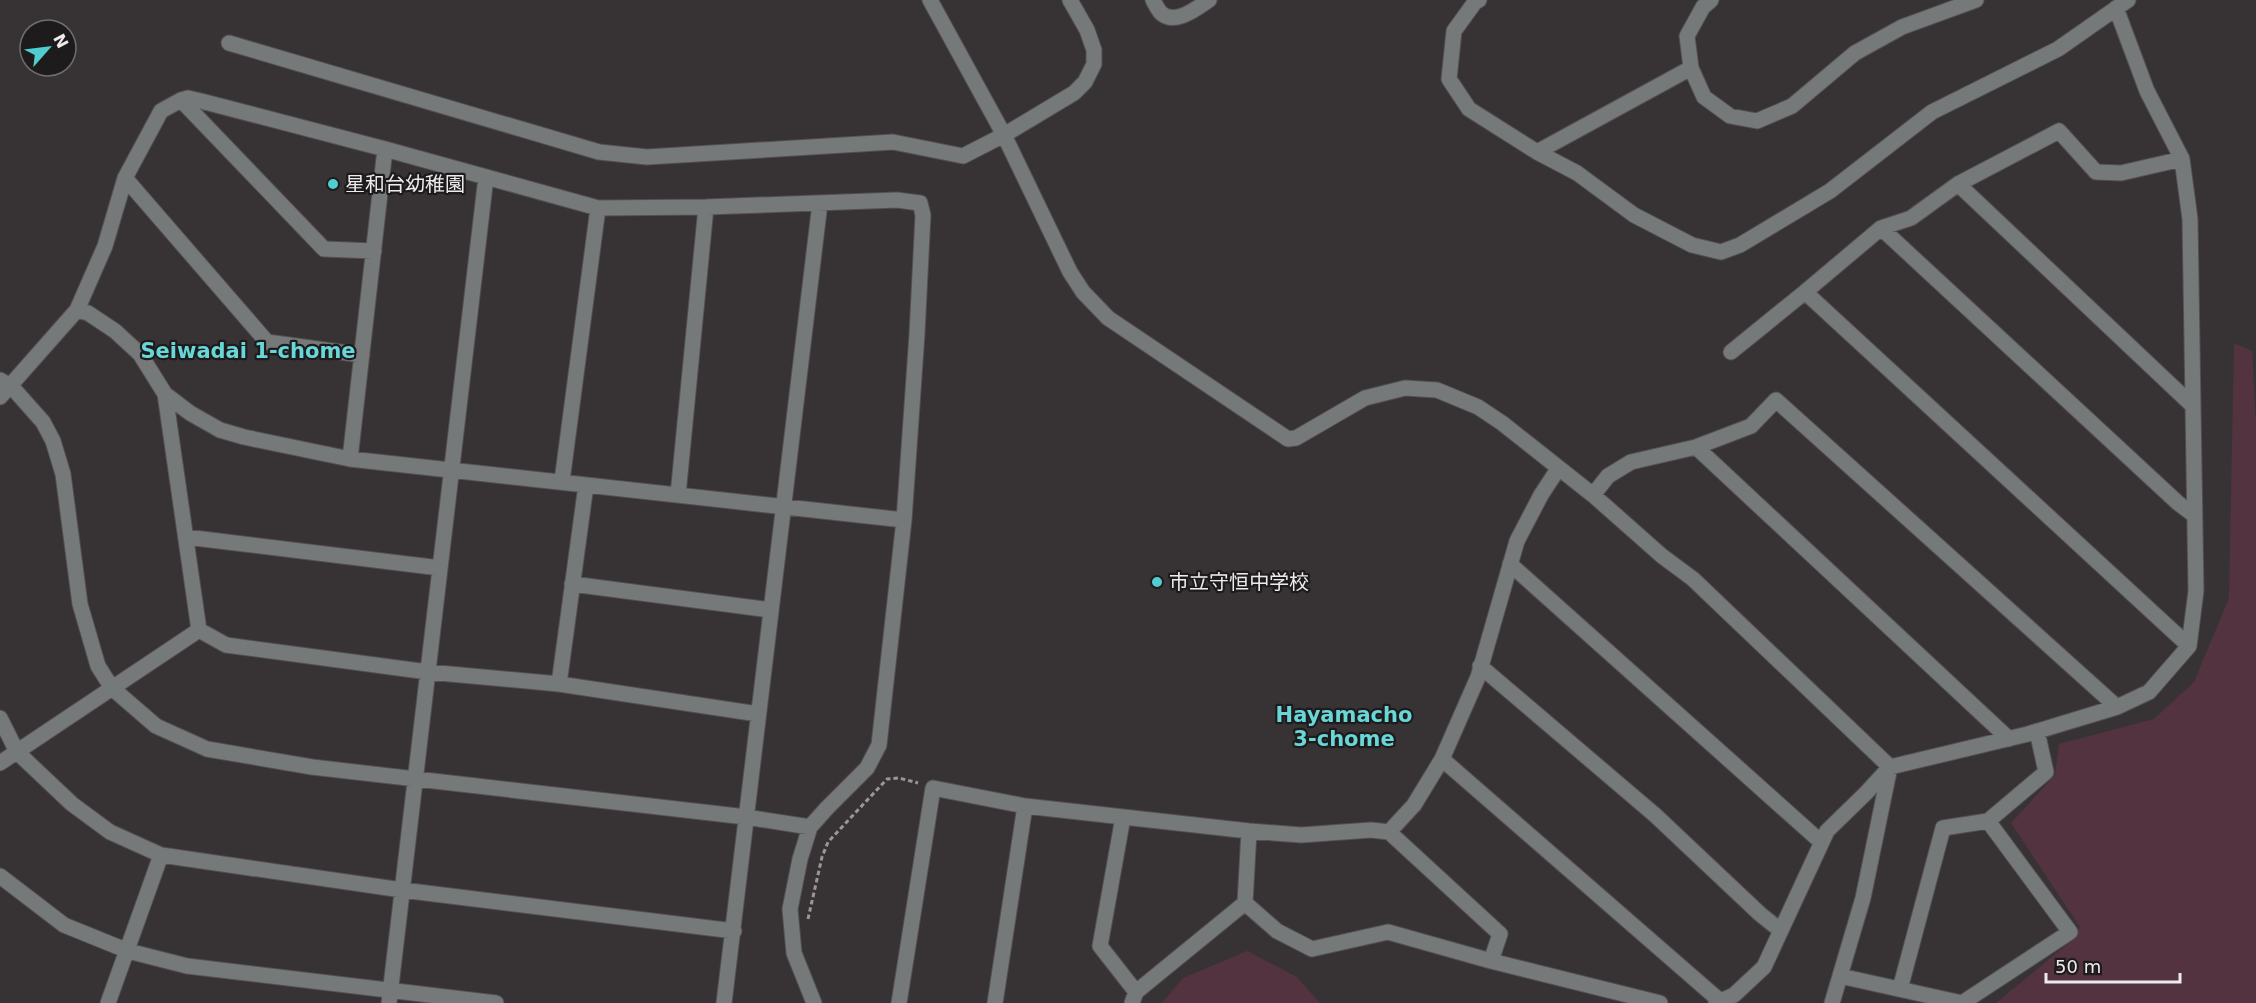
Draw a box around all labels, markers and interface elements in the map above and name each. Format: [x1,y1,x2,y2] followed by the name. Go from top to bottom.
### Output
[18,18,78,78] north arrow
[49,31,72,52] text: N
[345,172,465,196] place label: 星和台幼稚園
[326,177,340,191] marker: 星和台幼稚園
[140,339,356,363] district label: Seiwadai 1-chome
[1169,570,1309,594] place label: 市立守恒中学校
[1150,575,1164,589] marker: 市立守恒中学校
[1276,703,1412,751] district label: Hayamacho 3-chome
[2046,946,2180,984] scale bar
[2055,956,2101,977] text: 50 m

